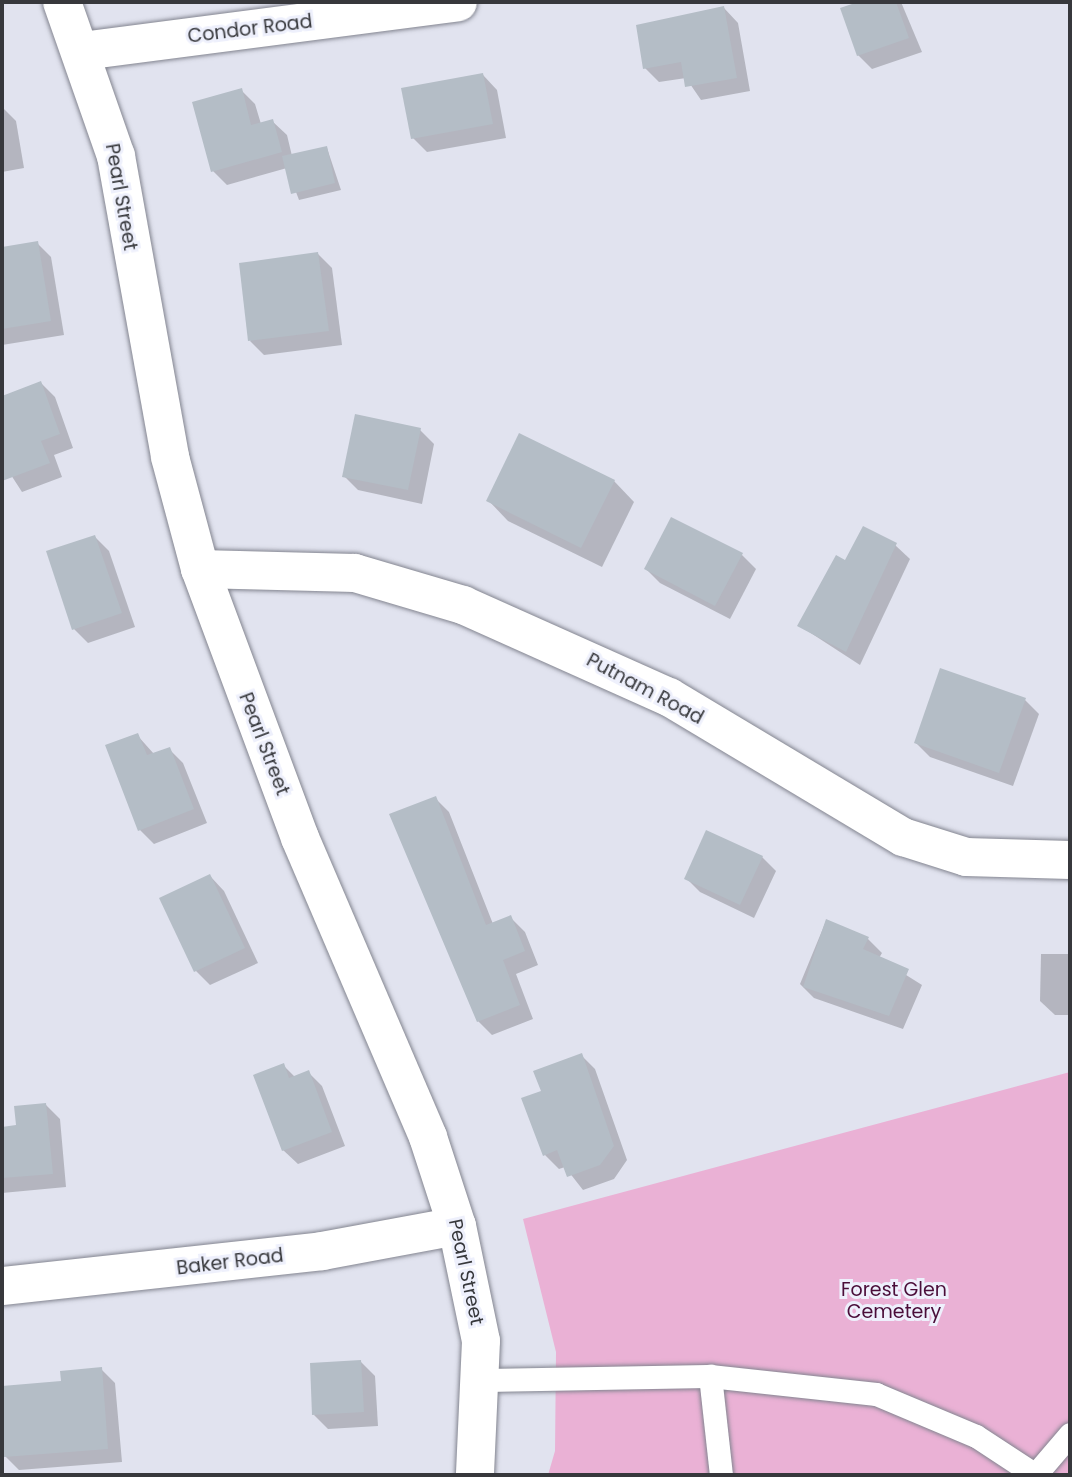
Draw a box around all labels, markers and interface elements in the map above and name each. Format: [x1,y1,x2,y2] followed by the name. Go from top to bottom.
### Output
[186,10,314,48] street label: Condor Road
[100,142,142,252] street label: Pearl Street
[583,649,707,729] street label: Putnam Road
[234,689,294,799] street label: Pearl Street
[444,1217,488,1327] street label: Pearl Street
[175,1244,285,1280] street label: Baker Road
[841,1279,947,1323] park label: Forest Glen Cemetery

